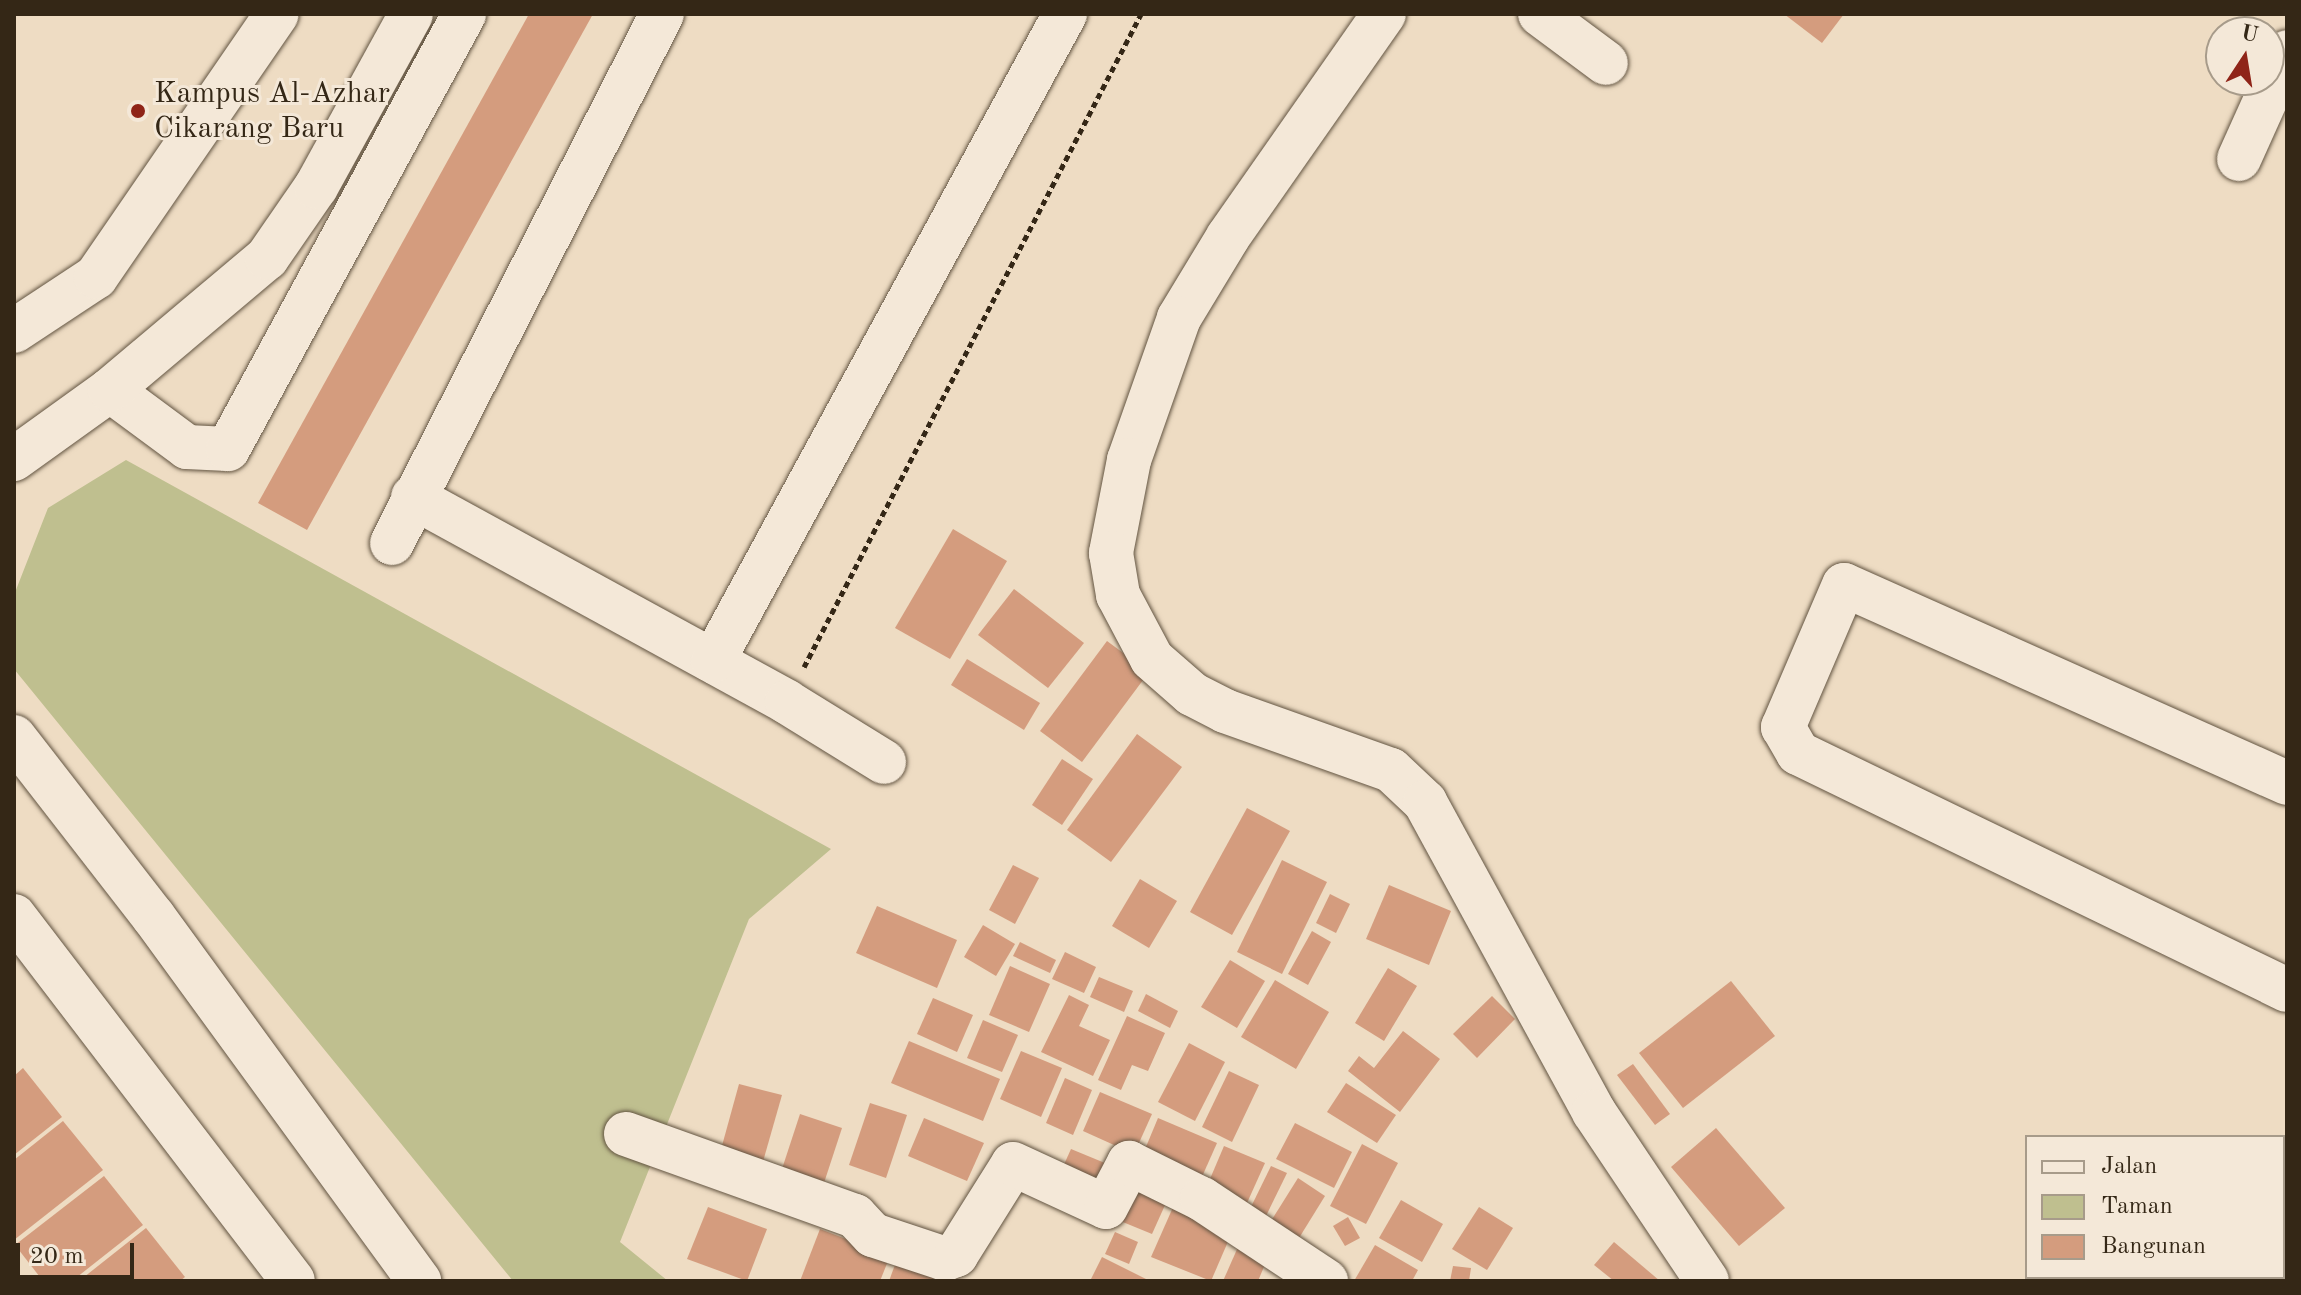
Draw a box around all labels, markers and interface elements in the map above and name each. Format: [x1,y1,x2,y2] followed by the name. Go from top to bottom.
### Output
[2205,16,2285,96] north arrow
[2239,22,2260,47] text: U
[154,76,390,146] place label: Kampus Al-Azhar Cikarang Baru
[129,102,147,120] marker: Kampus Al-Azhar Cikarang Baru
[2025,1135,2285,1279] legend
[2101,1155,2157,1179] text: Jalan
[2101,1195,2173,1219] text: Taman
[20,1227,138,1277] scale bar
[2101,1235,2206,1259] text: Bangunan
[30,1245,84,1269] text: 20 m

